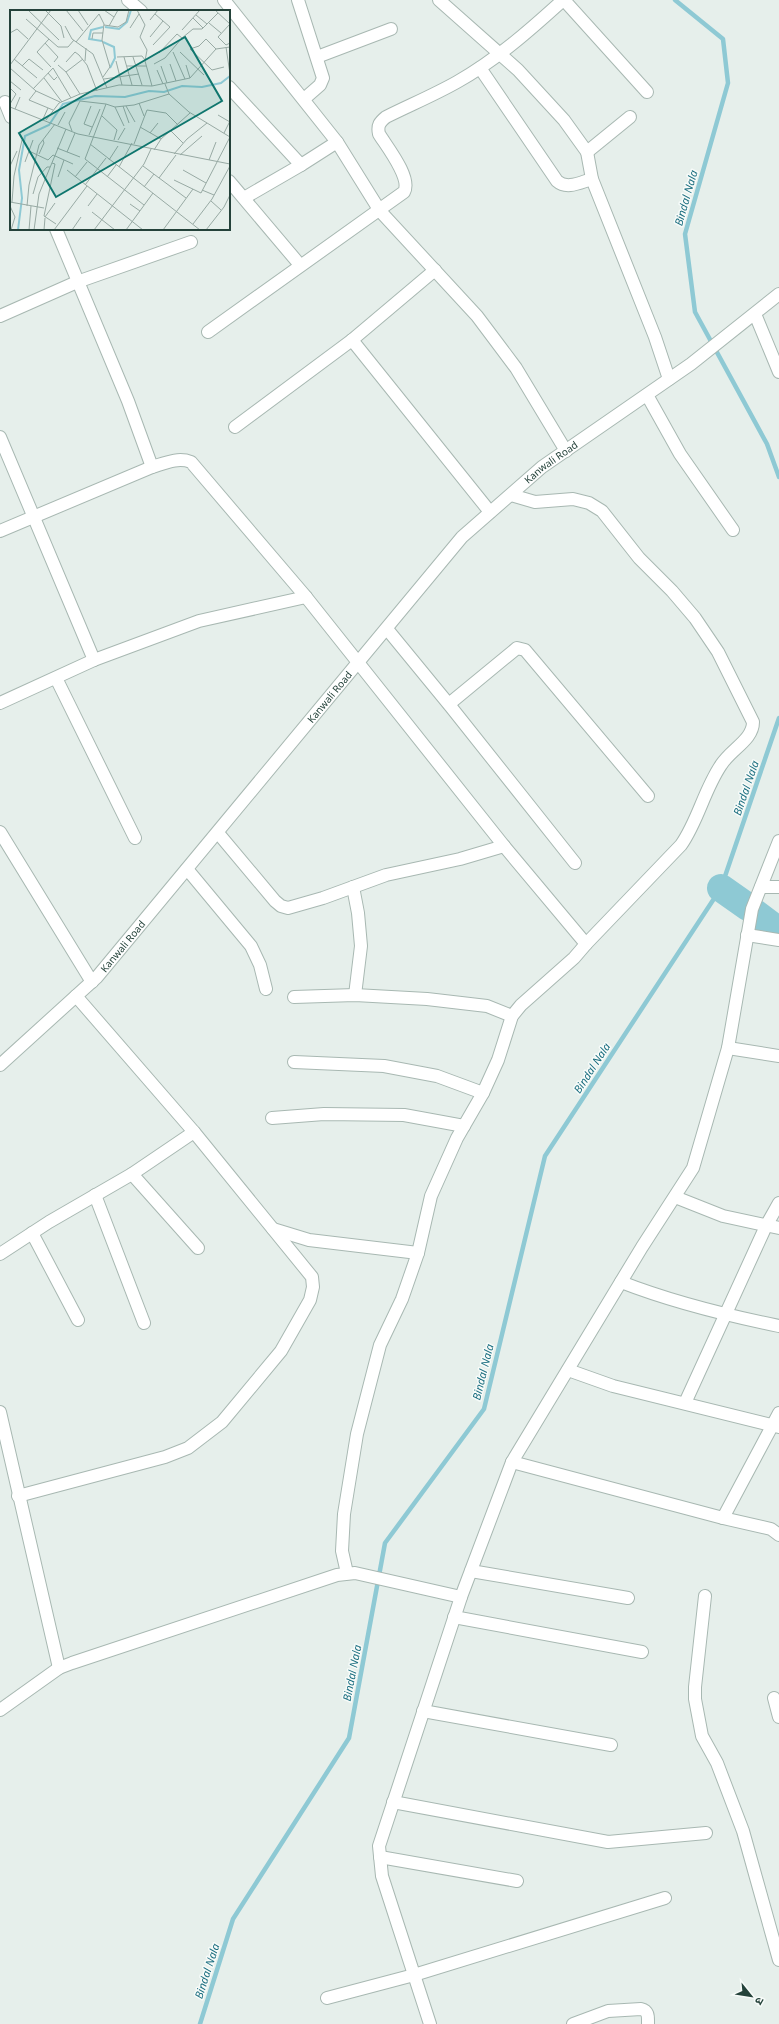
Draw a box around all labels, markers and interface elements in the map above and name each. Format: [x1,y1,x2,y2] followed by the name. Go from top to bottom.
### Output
[10,10,230,230] inset map
[670,168,701,227] water label: Bindal Nala
[521,438,580,487] street label: Kanwali Road
[304,668,355,726] street label: Kanwali Road
[729,758,762,817] water label: Bindal Nala
[97,917,148,975] street label: Kanwali Road
[570,1039,614,1096] water label: Bindal Nala
[468,1342,497,1401] water label: Bindal Nala
[339,1643,364,1702] water label: Bindal Nala
[191,1941,223,2000] water label: Bindal Nala
[731,1976,771,2016] north arrow
[752,1995,768,2008] text: उ

